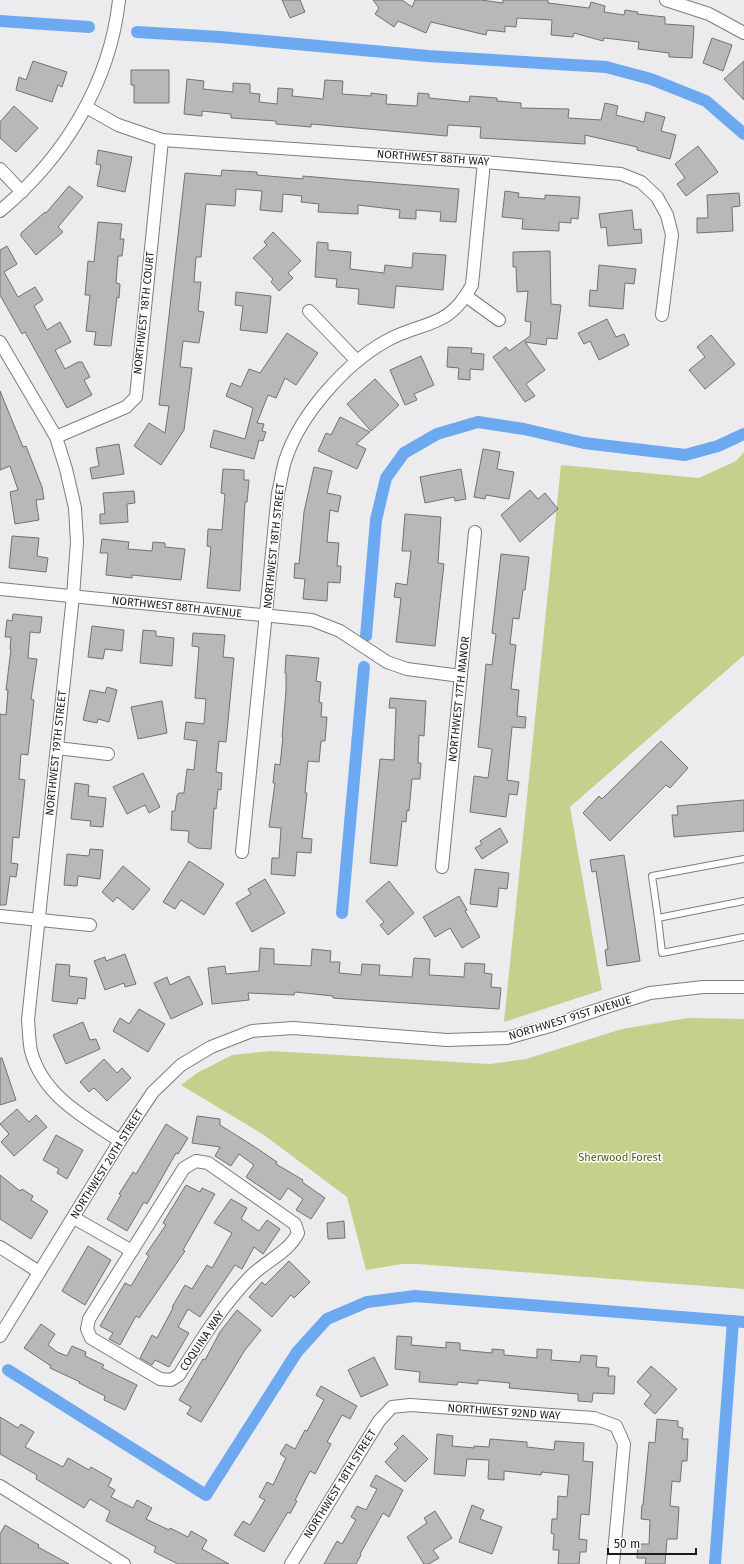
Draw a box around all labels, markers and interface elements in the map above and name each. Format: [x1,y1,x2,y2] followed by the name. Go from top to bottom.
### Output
[376,148,490,168] street label: NORTHWEST 88TH WAY
[131,251,157,375] street label: NORTHWEST 18TH COURT
[261,482,287,609] street label: NORTHWEST 18TH STREET
[111,594,243,620] street label: NORTHWEST 88TH AVENUE
[446,635,472,762] street label: NORTHWEST 17TH MANOR
[43,689,69,816] street label: NORTHWEST 19TH STREET
[507,993,633,1043] street label: NORTHWEST 91ST AVENUE
[68,1107,146,1221] street label: NORTHWEST 20TH STREET
[578,1151,662,1164] park label: Sherwood Forest
[177,1309,227,1373] street label: COQUINA WAY
[447,1402,561,1422] street label: NORTHWEST 92ND WAY
[301,1427,379,1541] street label: NORTHWEST 18TH STREET
[608,1530,696,1556] scale bar
[614,1537,640,1551] text: 50 m

